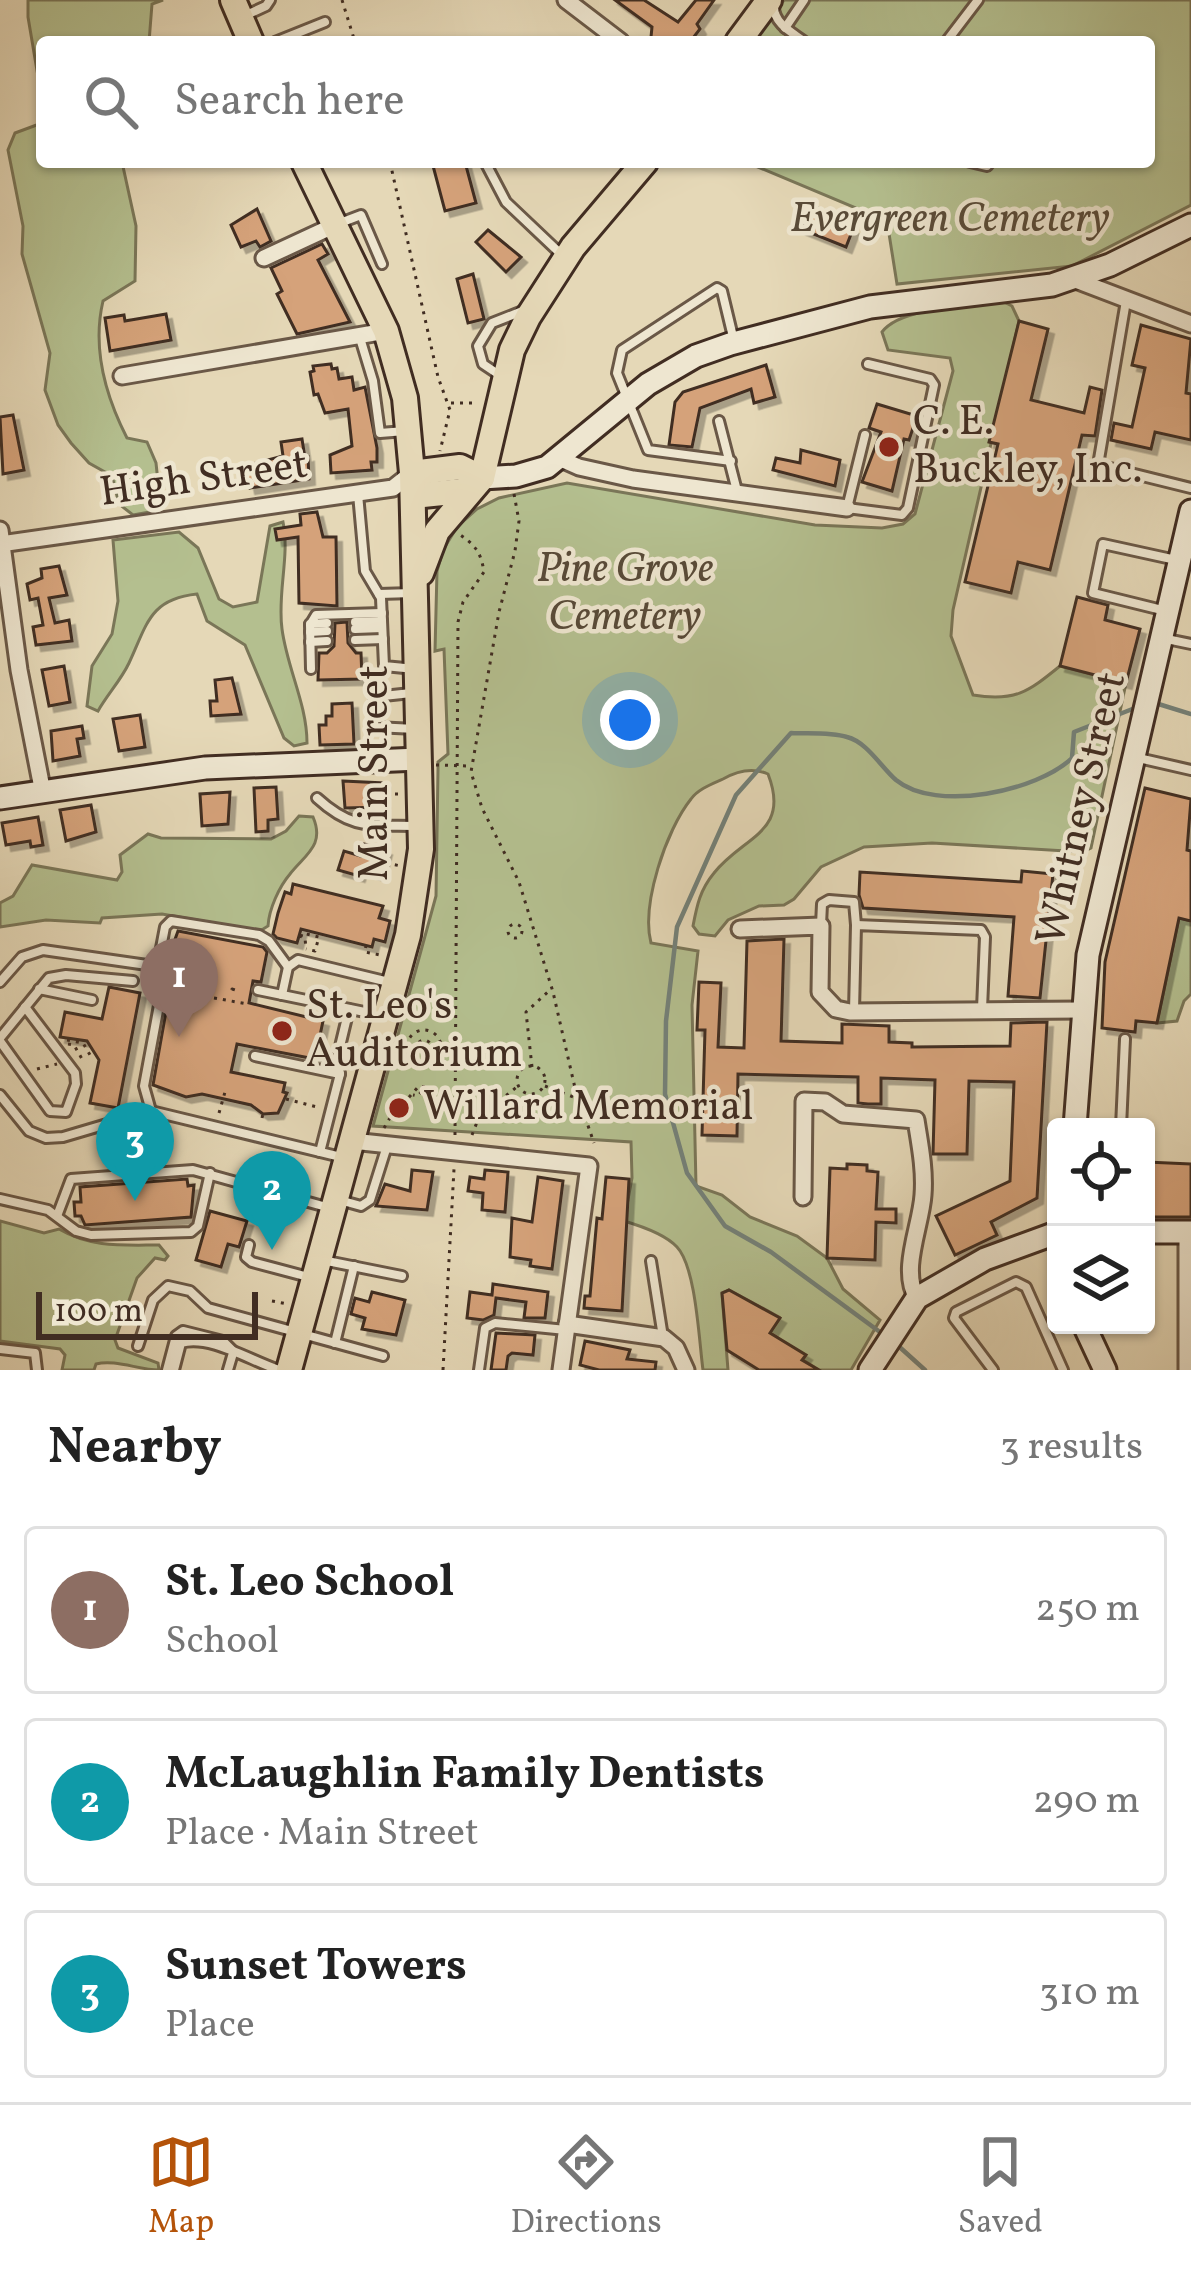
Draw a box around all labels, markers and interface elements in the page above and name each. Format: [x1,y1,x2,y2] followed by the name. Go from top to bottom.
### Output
[36,36,1155,168] search box
[78,69,144,135] icon: search
[174,71,405,134] text: Search here
[790,191,1110,250] park label: Evergreen Cemetery
[913,394,1142,501] place label: C. E. Buckley, Inc.
[876,434,902,460] marker: C. E. Buckley, Inc.
[96,436,312,524] street label: High Street
[537,541,713,648] park label: Pine Grove Cemetery
[347,665,406,881] street label: Main Street
[1023,667,1143,951] street label: Whitney Street
[600,690,660,750] your location
[140,938,218,1037] pin: 1
[306,978,523,1085] place label: St. Leo's Auditorium
[269,1018,295,1044] marker: St. Leo's Auditorium
[423,1079,754,1138] place label: Willard Memorial
[386,1095,412,1121] marker: Willard Memorial
[96,1102,174,1201] pin: 3
[1047,1118,1155,1334] map controls
[1047,1118,1155,1226] button: locate
[233,1151,311,1250] pin: 2
[1047,1226,1155,1334] button: layers
[36,1286,258,1339] scale bar
[54,1290,143,1336] text: 100 m
[48,1413,222,1484] text: Nearby
[1000,1421,1143,1475] text: 3 results
[165,1552,454,1615] text: St. Leo School
[82,1583,98,1637] text: 1
[1035,1583,1140,1637] text: 250 m
[165,1615,279,1669] text: School
[165,1744,765,1807] text: McLaughlin Family Dentists
[80,1775,100,1829] text: 2
[1033,1775,1140,1829] text: 290 m
[165,1807,479,1861] text: Place · Main Street
[165,1936,467,1999] text: Sunset Towers
[80,1967,100,2021] text: 3
[1039,1967,1140,2021] text: 310 m
[165,1999,255,2053] text: Place
[148,2129,214,2247] tab: Map
[510,2129,662,2247] tab: Directions
[958,2129,1043,2247] tab: Saved

